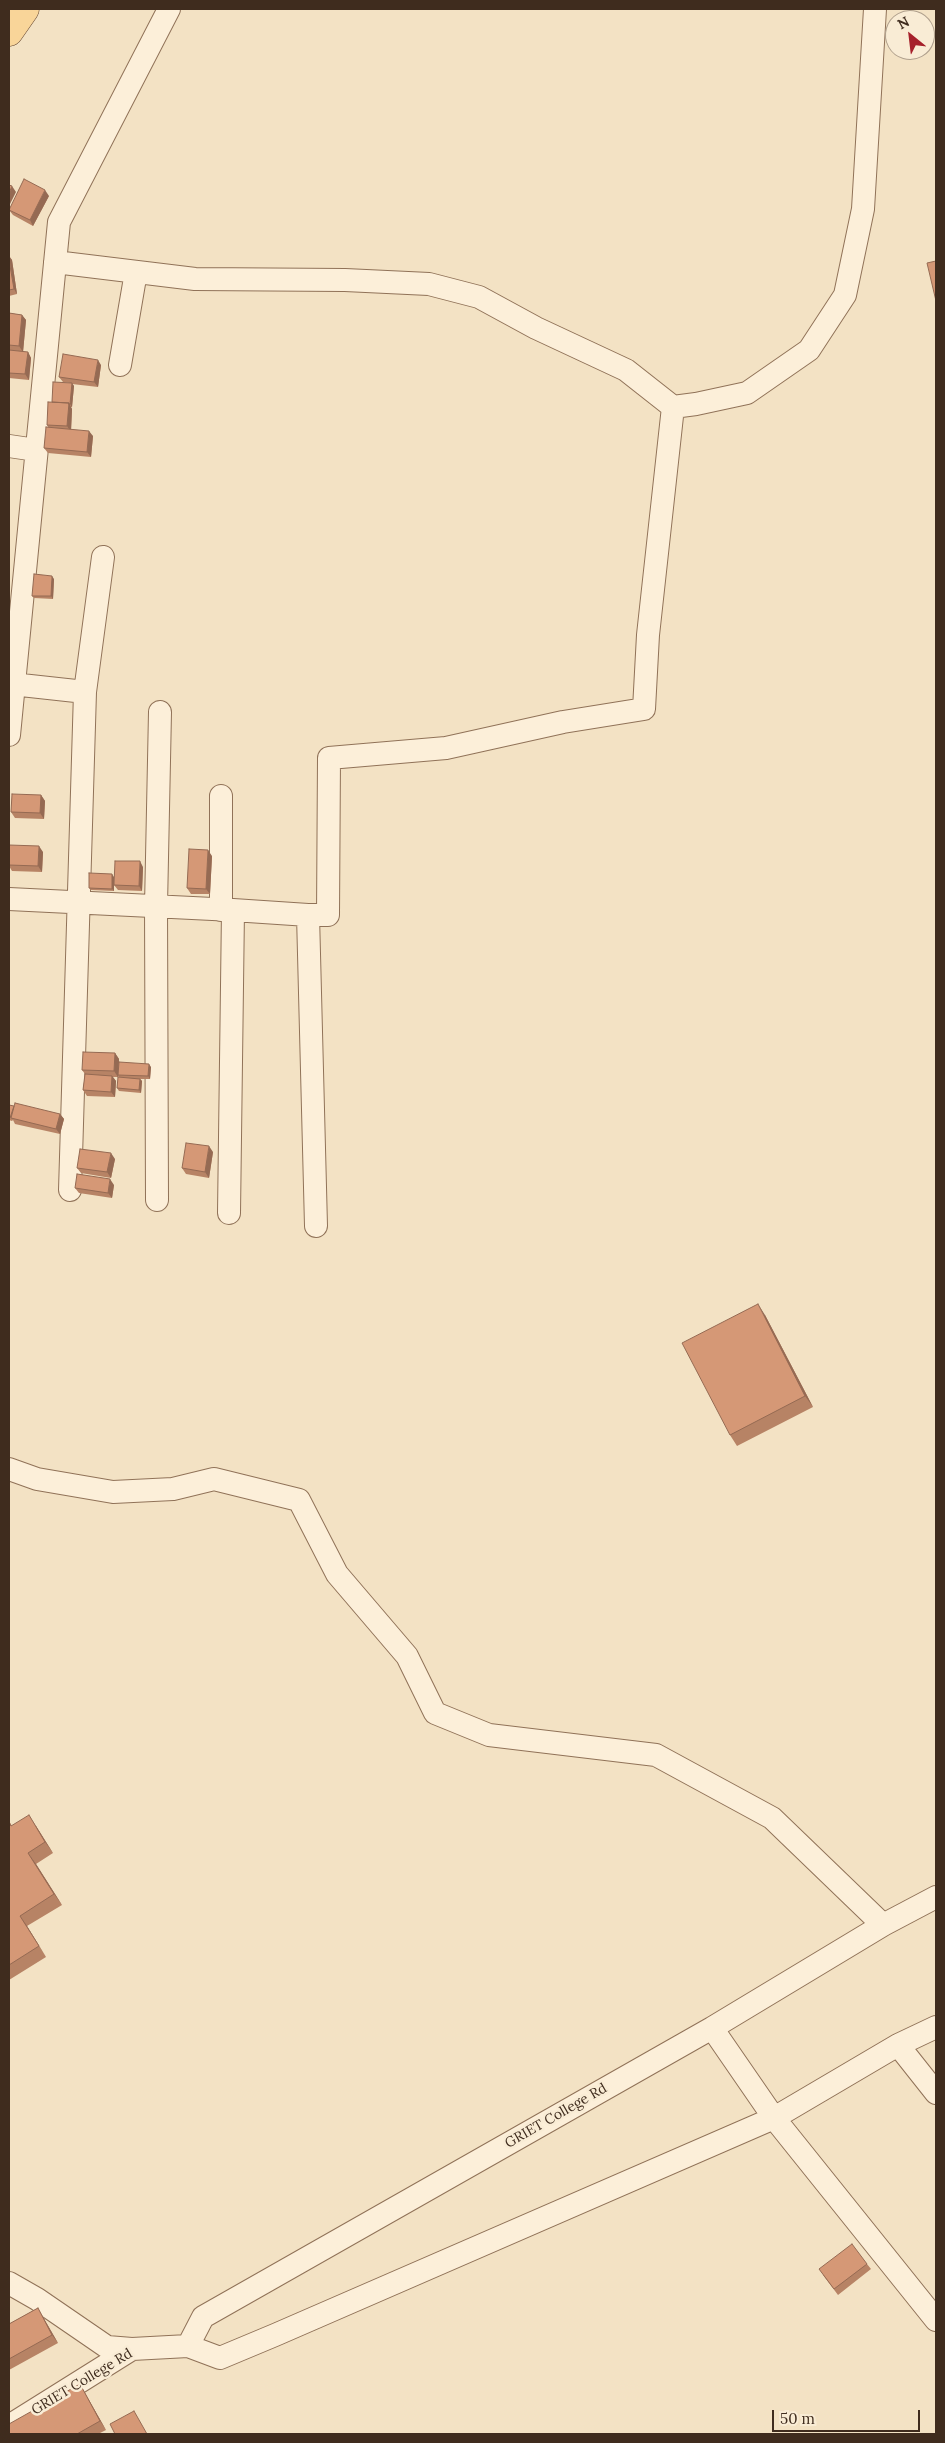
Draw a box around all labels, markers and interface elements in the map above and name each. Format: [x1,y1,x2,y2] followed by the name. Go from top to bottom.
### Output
[885,10,935,60] north arrow
[894,12,912,33] text: N
[502,2080,610,2152] street label: GRIET College Rd
[29,2345,135,2419] street label: GRIET College Rd
[775,2400,922,2432] scale bar
[780,2409,815,2428] text: 50 m

